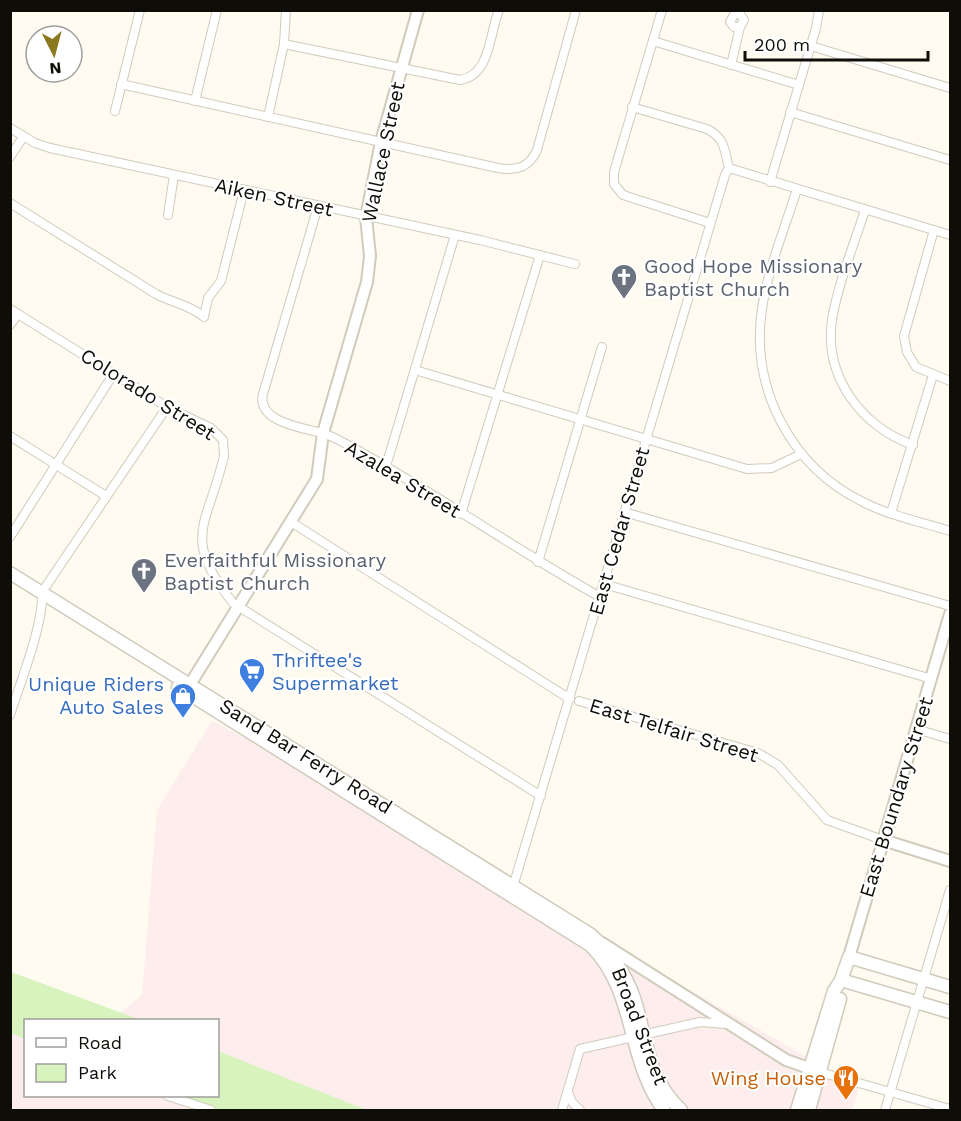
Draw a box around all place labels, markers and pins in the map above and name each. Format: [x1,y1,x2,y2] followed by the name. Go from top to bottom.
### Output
[644,254,863,301] place label: Good Hope Missionary Baptist Church
[609,262,639,300] church icon: Good Hope Missionary Baptist Church
[164,548,387,595] place label: Everfaithful Missionary Baptist Church
[129,556,159,594] church icon: Everfaithful Missionary Baptist Church
[272,648,399,695] place label: Thriftee's Supermarket
[237,656,267,694] supermarket icon: Thriftee's Supermarket
[28,672,164,719] place label: Unique Riders Auto Sales
[168,681,198,719] shop icon: Unique Riders Auto Sales
[831,1063,861,1101] restaurant icon: Wing House
[711,1066,826,1090] place label: Wing House

